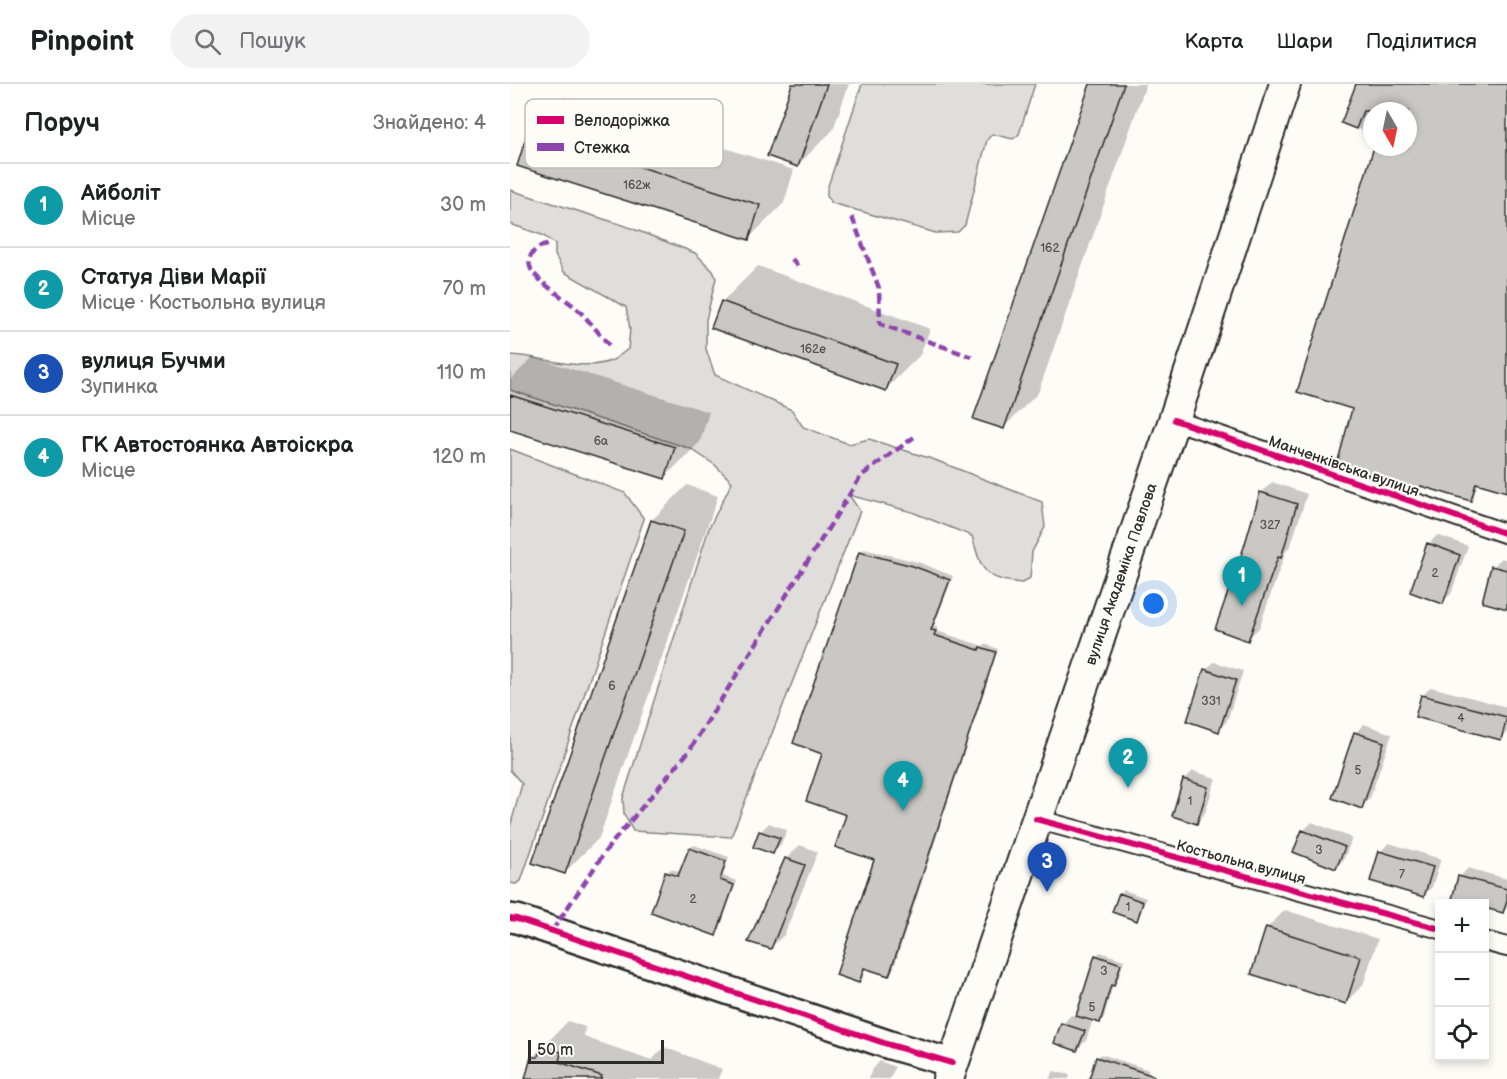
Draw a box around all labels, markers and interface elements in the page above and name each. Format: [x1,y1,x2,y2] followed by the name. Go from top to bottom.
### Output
[170,14,590,68] search box
[30,25,134,58] text: Pinpoint
[191,25,224,58] icon: search
[239,28,306,55] text: Пошук
[1184,29,1244,54] text: Карта
[1277,29,1333,54] text: Шари
[1366,29,1477,54] text: Поділитися
[525,99,723,168] legend
[1363,102,1417,156] north arrow
[24,108,100,139] text: Поруч
[373,111,486,135] text: Знайдено: 4
[574,112,670,131] text: Велодоріжка
[574,139,631,158] text: Стежка
[623,178,651,193] house number: 162ж
[81,180,161,207] text: Айболіт
[39,193,48,217] text: 1
[440,193,486,217] text: 30 m
[81,207,135,231] text: Місце
[1040,241,1060,256] house number: 162
[81,264,266,291] text: Статуя Діви Марії
[38,277,49,301] text: 2
[442,277,486,301] text: 70 m
[81,291,326,315] text: Місце · Костьольна вулиця
[800,342,826,357] house number: 162е
[81,348,226,375] text: вулиця Бучми
[38,361,49,385] text: 3
[437,361,486,385] text: 110 m
[81,375,158,399] text: Зупинка
[81,432,353,459] text: ГК Автостоянка Автоіскра
[1266,432,1422,501] street label: Манченківська вулиця
[594,434,608,449] house number: 6а
[38,445,49,469] text: 4
[433,445,486,469] text: 120 m
[81,459,135,483] text: Місце
[1081,481,1162,668] street label: вулиця Академіка Павлова
[1260,518,1280,533] house number: 327
[1222,556,1262,606] pin: 1
[1431,566,1439,581] house number: 2
[1139,589,1168,618] your location
[608,679,616,694] house number: 6
[1201,694,1221,709] house number: 331
[1457,711,1465,726] house number: 4
[1108,738,1148,788] pin: 2
[884,762,922,811] pin: 4
[1355,763,1362,778] house number: 5
[1188,794,1192,809] house number: 1
[1174,836,1308,889] street label: Костьольна вулиця
[1028,842,1066,892] pin: 3
[1315,843,1323,858] house number: 3
[1399,867,1405,882] house number: 7
[689,892,697,907] house number: 2
[1435,899,1489,1061] map controls
[1435,899,1489,953] button: +
[1126,900,1130,915] house number: 1
[1435,953,1489,1007] button: −
[1100,964,1108,979] house number: 3
[1089,1000,1096,1015] house number: 5
[1435,1007,1489,1061] button: locate
[528,1037,664,1064] scale bar
[537,1041,573,1060] text: 50 m

